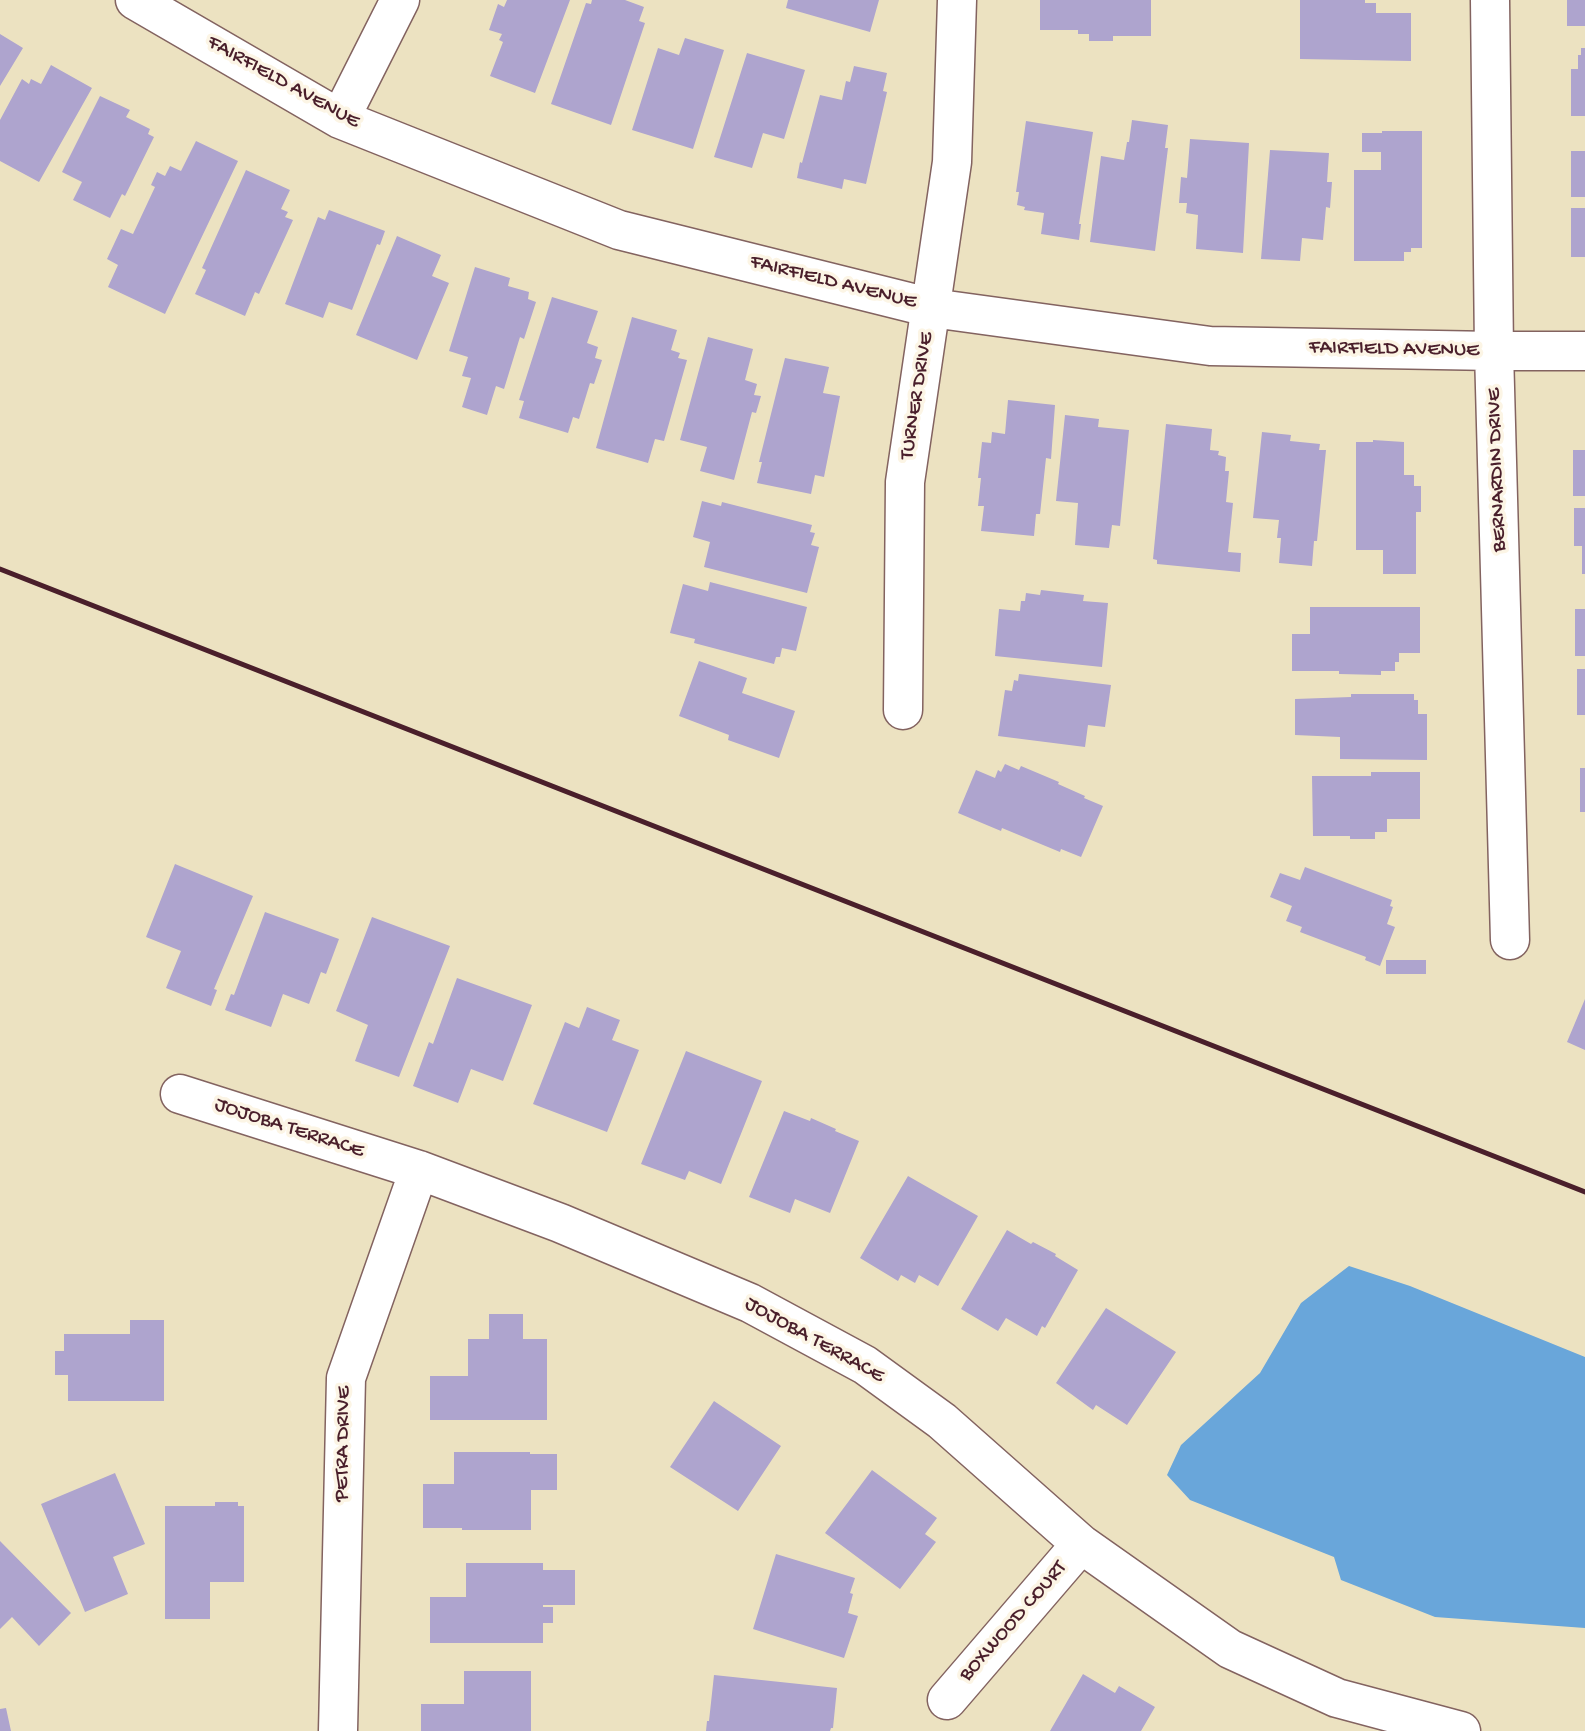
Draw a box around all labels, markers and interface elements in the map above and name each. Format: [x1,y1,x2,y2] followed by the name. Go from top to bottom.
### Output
[202,31,364,135] street label: FAIRFIELD AVENUE
[747,250,919,316] street label: FAIRFIELD AVENUE
[896,331,940,461] street label: TURNER DRIVE
[1309,336,1479,364] street label: FAIRFIELD AVENUE
[1483,388,1513,552] street label: BERNARDIN DRIVE
[211,1093,367,1165] street label: JOJOBA TERRACE
[740,1292,888,1390] street label: JOJOBA TERRACE
[330,1386,358,1502] street label: PETRA DRIVE
[955,1557,1073,1687] street label: BOXWOOD COURT

